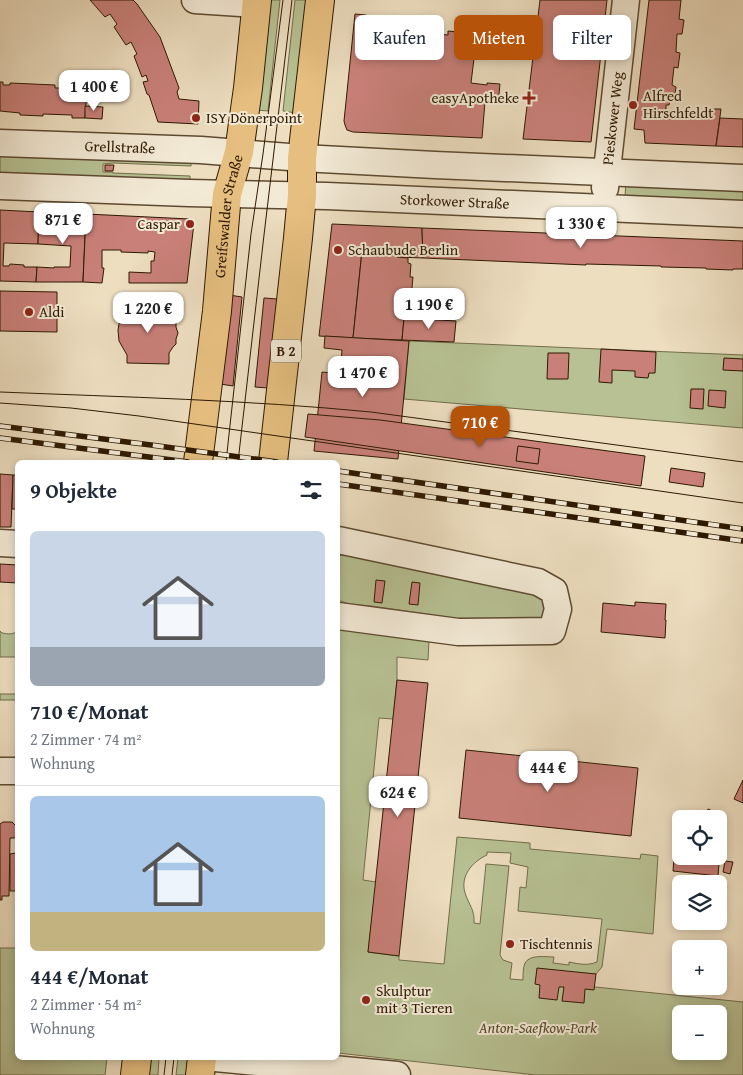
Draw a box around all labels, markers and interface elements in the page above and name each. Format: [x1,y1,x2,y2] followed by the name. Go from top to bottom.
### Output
[355,15,444,60] chip: Kaufen
[454,15,543,60] chip: Mieten
[553,15,631,60] chip: Filter
[48,70,140,112] pin: 1 400 €
[597,70,628,166] street label: Pieskower Weg
[70,74,118,98] text: 1 400 €
[643,85,714,123] place label: Alfred Hirschfeldt
[431,87,519,108] place label: easyApotheke
[523,92,535,104] marker: easyApotheke
[627,99,639,111] marker: Alfred Hirschfeldt
[206,107,303,128] place label: ISY Dönerpoint
[190,112,202,124] marker: ISY Dönerpoint
[84,135,156,158] street label: Grellstraße
[209,152,248,279] street label: Greifswalder Straße
[399,188,510,214] street label: Storkower Straße
[28,202,98,245] pin: 871 €
[535,206,627,249] pin: 1 330 €
[45,207,81,231] text: 871 €
[557,211,605,235] text: 1 330 €
[137,213,180,234] place label: Caspar
[184,218,196,230] marker: Caspar
[348,239,459,260] place label: Schaubude Berlin
[332,244,344,256] marker: Schaubude Berlin
[383,288,475,330] pin: 1 190 €
[102,292,194,334] pin: 1 220 €
[405,292,453,316] text: 1 190 €
[124,296,172,320] text: 1 220 €
[39,301,65,322] place label: Aldi
[23,306,35,318] marker: Aldi
[271,340,301,362] road number: B 2
[317,356,409,398] pin: 1 470 €
[339,360,387,384] text: 1 470 €
[445,406,515,448] pin: 710 €
[462,410,498,434] text: 710 €
[30,475,117,506] text: 9 Objekte
[297,476,325,504] icon: filters
[133,563,223,653] icon: home
[30,696,149,727] text: 710 €/Monat
[30,727,142,751] text: 2 Zimmer · 74 m²
[513,750,583,793] pin: 444 €
[30,751,95,775] text: Wohnung
[530,755,566,779] text: 444 €
[363,776,433,818] pin: 624 €
[380,780,416,804] text: 624 €
[672,810,727,1060] map controls
[672,810,727,865] button: locate
[133,829,223,919] icon: home
[672,875,727,930] button: layers
[520,933,593,954] place label: Tischtennis
[504,938,516,950] marker: Tischtennis
[672,940,727,995] button: +
[30,961,149,992] text: 444 €/Monat
[376,980,453,1018] place label: Skulptur mit 3 Tieren
[30,992,142,1016] text: 2 Zimmer · 54 m²
[360,994,372,1006] marker: Skulptur mit 3 Tieren
[672,1005,727,1060] button: −
[30,1016,95,1040] text: Wohnung
[478,1017,597,1038] park label: Anton-Saefkow-Park

